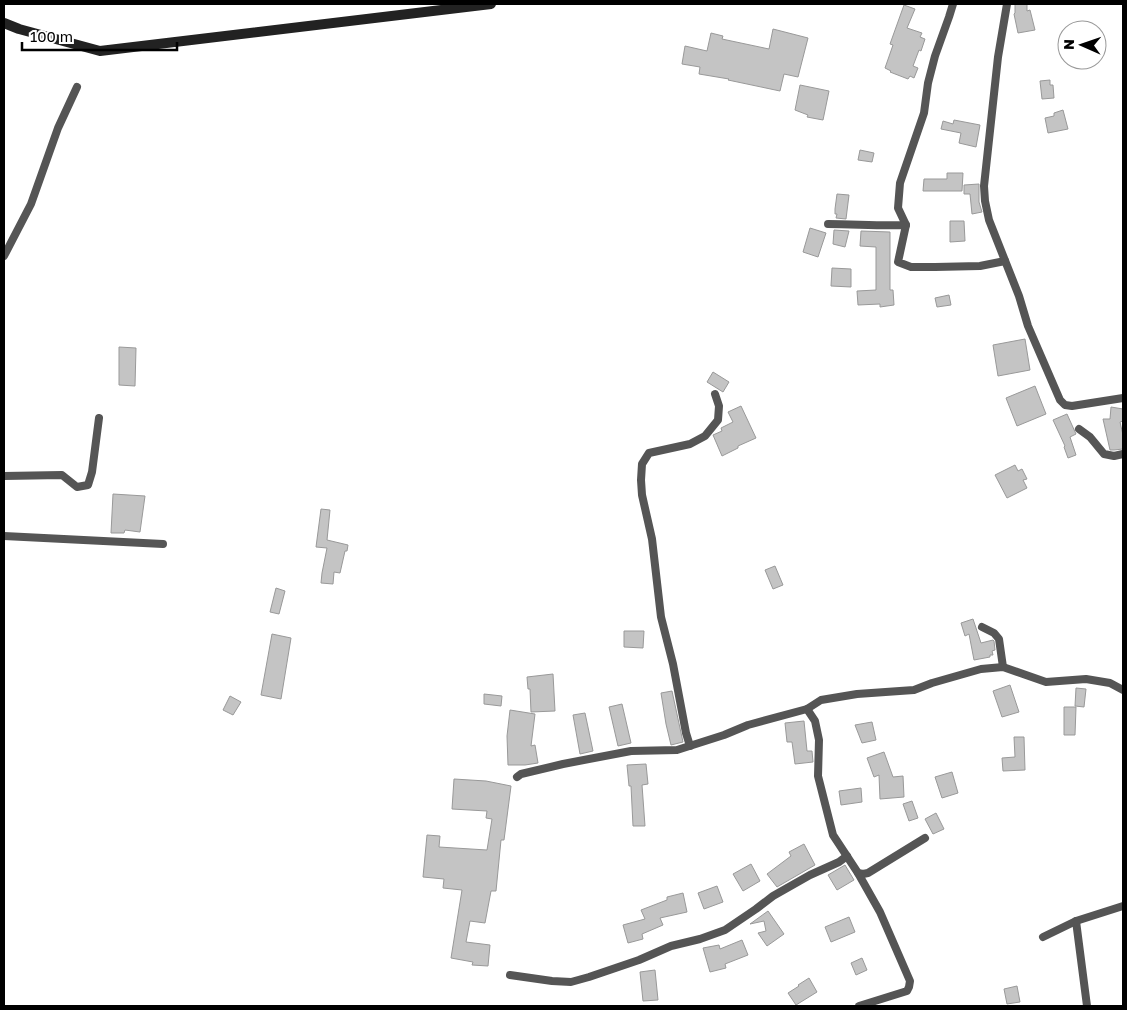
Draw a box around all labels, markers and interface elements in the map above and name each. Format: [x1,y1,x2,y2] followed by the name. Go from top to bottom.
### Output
[22,20,178,52] scale bar
[1057,20,1107,70] north arrow
[30,27,73,45] text: 100 m
[1060,39,1077,50] text: N

